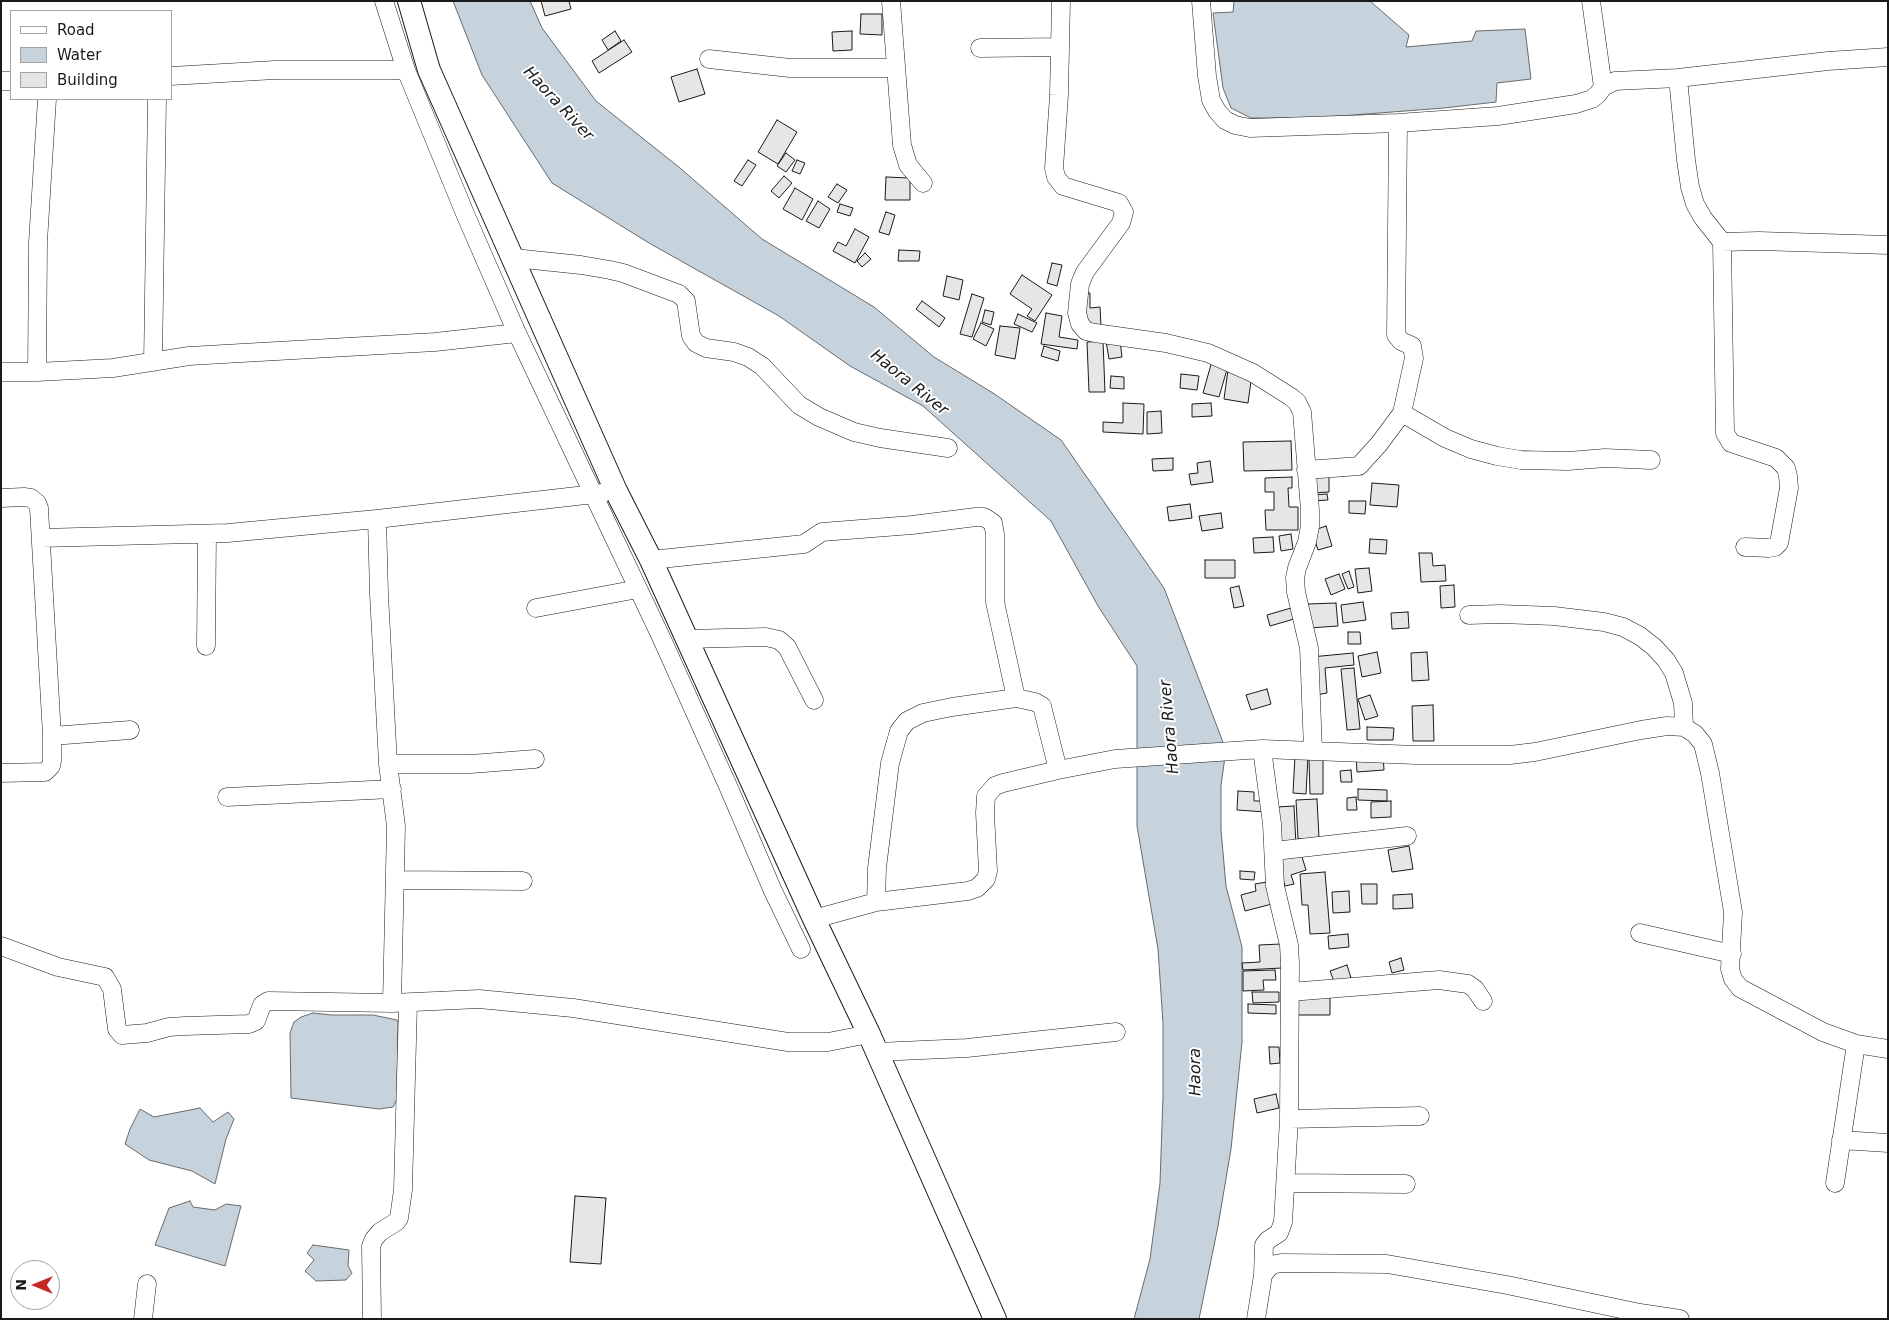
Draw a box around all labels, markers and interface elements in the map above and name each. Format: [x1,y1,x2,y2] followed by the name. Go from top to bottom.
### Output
[10,10,172,100] legend
[57,21,95,39] text: Road
[57,46,101,64] text: Water
[519,63,597,145] water label: Haora River
[57,71,118,89] text: Building
[866,346,952,420] water label: Haora River
[1156,679,1184,775] water label: Haora River
[1186,1048,1206,1096] water label: Haora
[10,1260,60,1310] north arrow
[13,1279,29,1291] text: N

